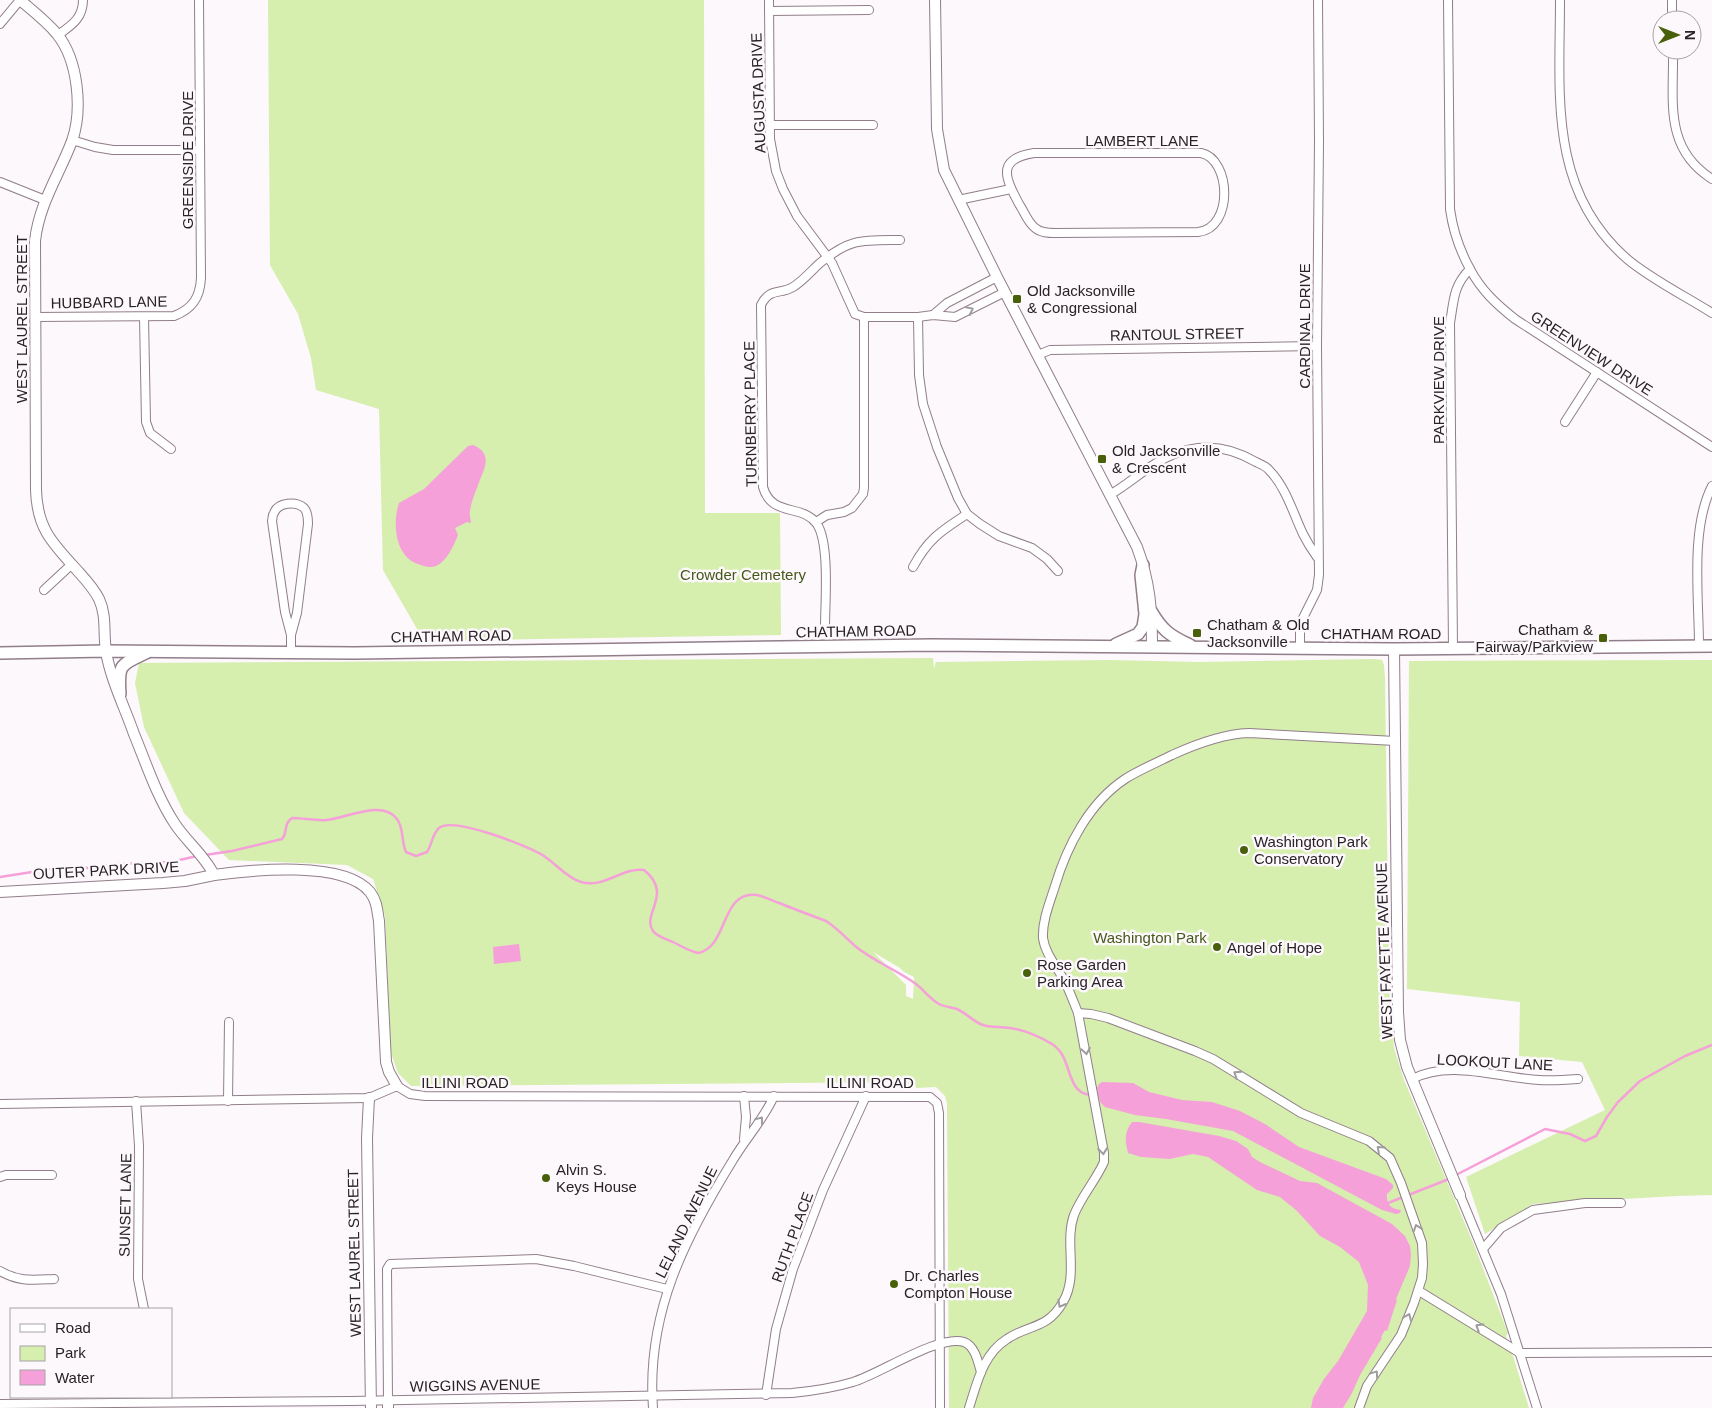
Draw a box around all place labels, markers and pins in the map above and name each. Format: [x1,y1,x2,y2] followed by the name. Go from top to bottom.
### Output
[1027,282,1137,316] place label: Old Jacksonville & Congressional
[1011,293,1023,305] marker: Old Jacksonville & Congressional
[1112,442,1220,476] place label: Old Jacksonville & Crescent
[1096,453,1108,465] marker: Old Jacksonville & Crescent
[1207,616,1310,650] place label: Chatham & Old Jacksonville
[1475,621,1593,655] place label: Chatham & Fairway/Parkview
[1191,627,1203,639] marker: Chatham & Old Jacksonville
[1597,632,1609,644] marker: Chatham & Fairway/Parkview
[1254,833,1368,867] place label: Washington Park Conservatory
[1238,844,1250,856] marker: Washington Park Conservatory
[1227,939,1322,956] place label: Angel of Hope
[1211,941,1223,953] marker: Angel of Hope
[1037,956,1126,990] place label: Rose Garden Parking Area
[1021,967,1033,979] marker: Rose Garden Parking Area
[556,1161,637,1195] place label: Alvin S. Keys House
[540,1172,552,1184] marker: Alvin S. Keys House
[904,1267,1012,1301] place label: Dr. Charles Compton House
[888,1278,900,1290] marker: Dr. Charles Compton House

